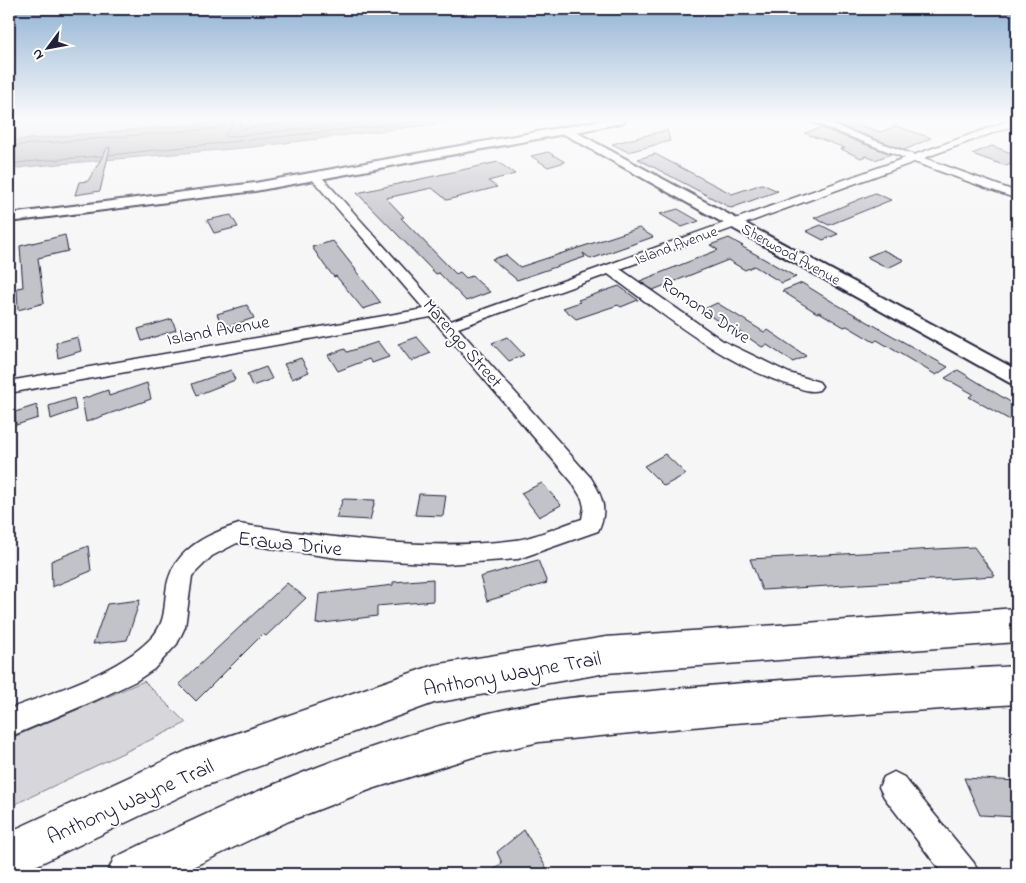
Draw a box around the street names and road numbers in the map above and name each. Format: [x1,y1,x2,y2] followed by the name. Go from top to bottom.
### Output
[737,218,844,291] street label: Sherwood Avenue
[632,221,721,271] street label: Island Avenue
[655,272,756,352] street label: Romona Drive
[415,294,508,395] street label: Marengo Street
[165,310,272,354] street label: Island Avenue
[236,525,344,565] street label: Erawa Drive
[421,645,604,707] street label: Anthony Wayne Trail
[42,753,220,855] street label: Anthony Wayne Trail

